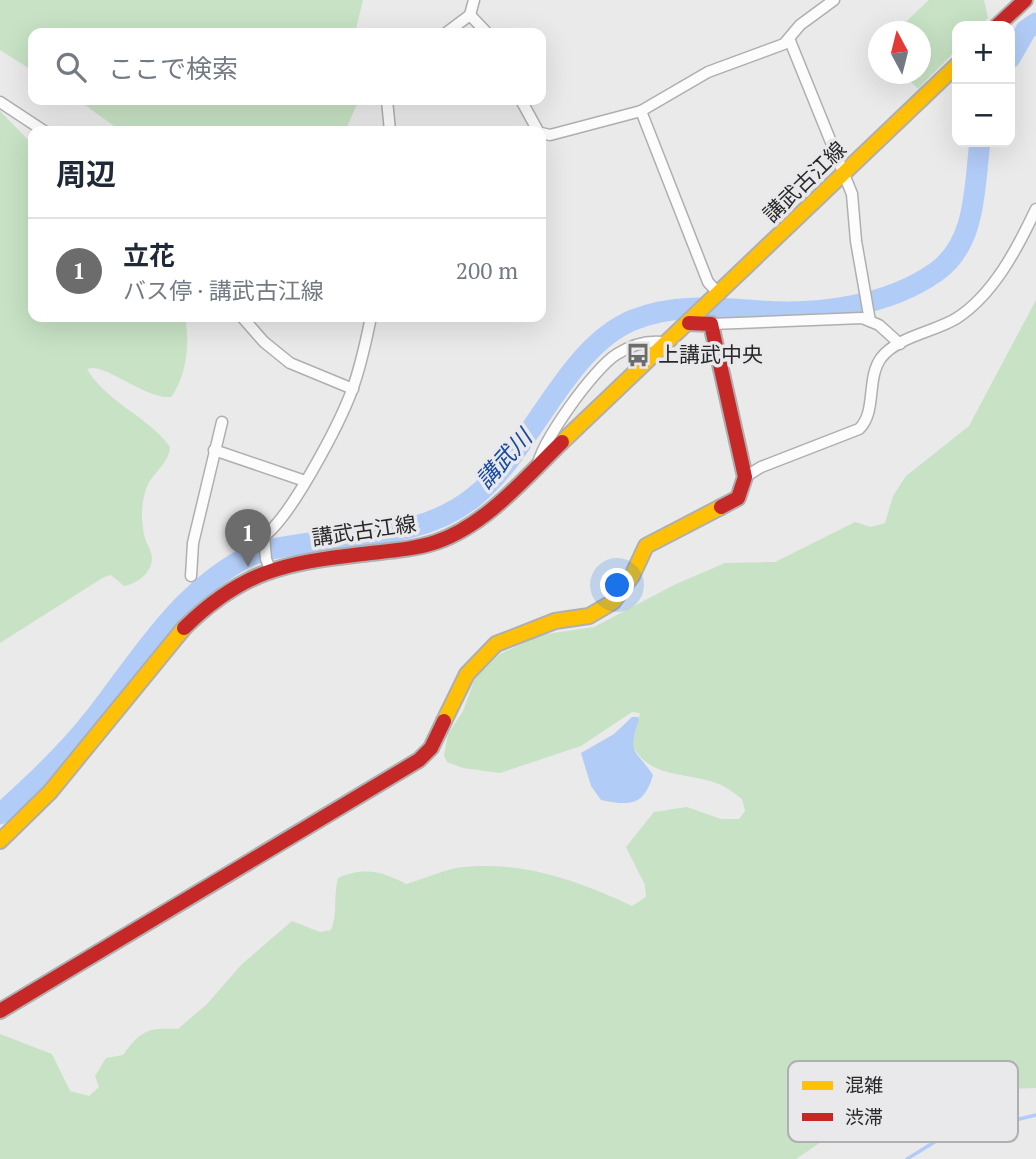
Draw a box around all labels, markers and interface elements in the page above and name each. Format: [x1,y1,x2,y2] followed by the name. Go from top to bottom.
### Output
[868,21,931,84] north arrow
[952,21,1015,147] map controls
[952,21,1015,84] button: +
[28,28,546,105] search box
[52,48,90,86] icon: search
[108,51,238,85] text: ここで検索
[952,84,1015,147] button: −
[757,135,852,228] street label: 講武古江線
[56,154,116,194] text: 周辺
[123,238,175,272] text: 立花
[73,255,86,286] text: 1
[456,255,518,286] text: 200 m
[123,275,324,306] text: バス停 · 講武古江線
[658,340,763,368] place label: 上講武中央
[624,341,652,369] bus stop icon: 上講武中央
[469,420,540,495] water label: 講武川
[225,509,271,567] pin: 1
[310,509,418,551] street label: 講武古江線
[600,568,634,602] your location
[788,1061,1018,1142] legend
[845,1072,883,1097] text: 混雑
[845,1104,883,1129] text: 渋滞

